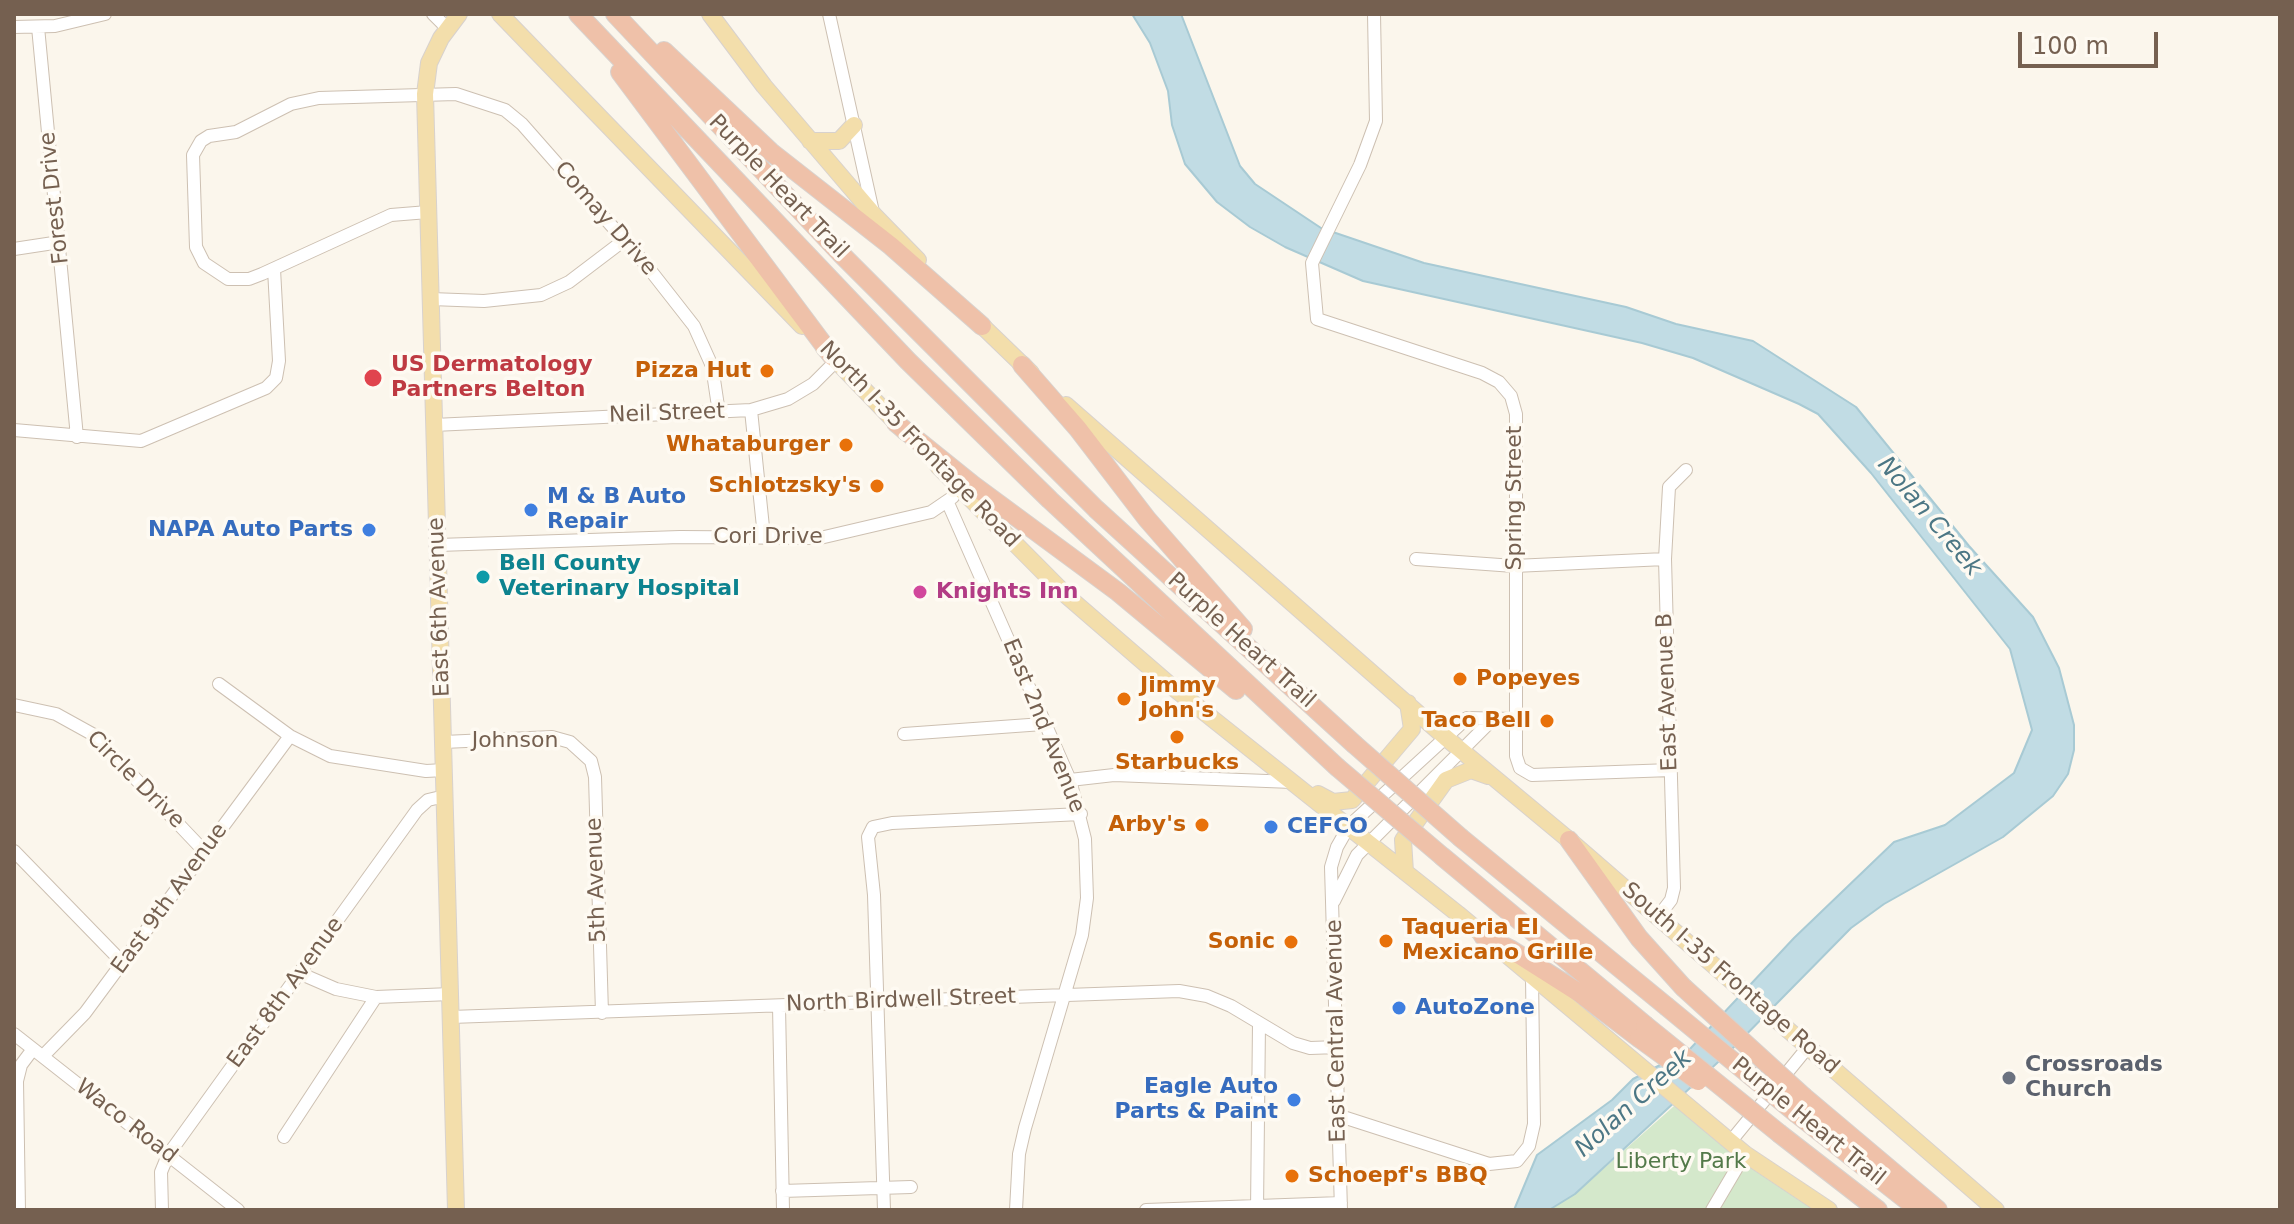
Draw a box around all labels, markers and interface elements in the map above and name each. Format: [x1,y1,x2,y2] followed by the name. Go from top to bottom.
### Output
[2022,16,2162,66] scale bar
[2032,32,2109,60] text: 100 m
[703,110,853,264] street label: Purple Heart Trail
[35,130,75,266] street label: Forest Drive
[548,157,662,281] street label: Comay Drive
[813,336,1025,554] street label: North I-35 Frontage Road
[391,352,593,404] place label: US Dermatology Partners Belton
[635,358,751,384] place label: Pizza Hut
[758,362,776,380] marker: Pizza Hut
[362,367,384,389] marker: US Dermatology Partners Belton
[609,399,725,429] street label: Neil Street
[1502,426,1528,570] street label: Spring Street
[666,432,830,458] place label: Whataburger
[837,436,855,454] marker: Whataburger
[1871,451,1987,583] water label: Nolan Creek
[709,473,861,499] place label: Schlotzsky's
[868,477,886,495] marker: Schlotzsky's
[547,484,686,536] place label: M & B Auto Repair
[522,501,540,519] marker: M & B Auto Repair
[148,517,353,543] place label: NAPA Auto Parts
[424,517,456,697] street label: East 6th Avenue
[360,521,378,539] marker: NAPA Auto Parts
[713,524,823,550] street label: Cori Drive
[499,551,740,602] place label: Bell County Veterinary Hospital
[474,568,492,586] marker: Bell County Veterinary Hospital
[1162,568,1320,714] street label: Purple Heart Trail
[936,579,1078,605] place label: Knights Inn
[911,583,929,601] marker: Knights Inn
[1652,612,1684,772] street label: East Avenue B
[996,635,1090,817] street label: East 2nd Avenue
[1476,666,1580,692] place label: Popeyes
[1451,670,1469,688] marker: Popeyes
[1140,673,1216,724] place label: Jimmy John's
[1115,690,1133,708] marker: Jimmy John's
[1421,708,1531,734] place label: Taco Bell
[1538,712,1556,730] marker: Taco Bell
[81,726,189,834] street label: Circle Drive
[472,728,558,754] street label: Johnson
[1168,728,1186,746] marker: Starbucks
[1115,750,1239,776] place label: Starbucks
[1108,812,1186,838] place label: Arby's
[1287,814,1368,840] place label: CEFCO
[1193,816,1211,834] marker: Arby's
[582,817,612,943] street label: 5th Avenue
[1262,818,1280,836] marker: CEFCO
[106,819,234,979] street label: East 9th Avenue
[1616,877,1844,1081] street label: South I-35 Frontage Road
[222,913,350,1073] street label: East 8th Avenue
[1402,915,1593,966] place label: Taqueria El Mexicano Grille
[1322,919,1352,1143] street label: East Central Avenue
[1208,929,1275,955] place label: Sonic
[1377,932,1395,950] marker: Taqueria El Mexicano Grille
[1282,933,1300,951] marker: Sonic
[786,984,1016,1018] street label: North Birdwell Street
[1415,995,1535,1021] place label: AutoZone
[1390,999,1408,1017] marker: AutoZone
[1570,1044,1698,1164] water label: Nolan Creek
[1726,1052,1890,1192] street label: Purple Heart Trail
[2025,1052,2163,1104] place label: Crossroads Church
[2000,1069,2018,1087] marker: Crossroads Church
[70,1074,182,1170] street label: Waco Road
[1115,1074,1278,1126] place label: Eagle Auto Parts & Paint
[1285,1091,1303,1109] marker: Eagle Auto Parts & Paint
[1615,1149,1747,1175] park label: Liberty Park
[1308,1163,1488,1189] place label: Schoepf's BBQ
[1283,1167,1301,1185] marker: Schoepf's BBQ

